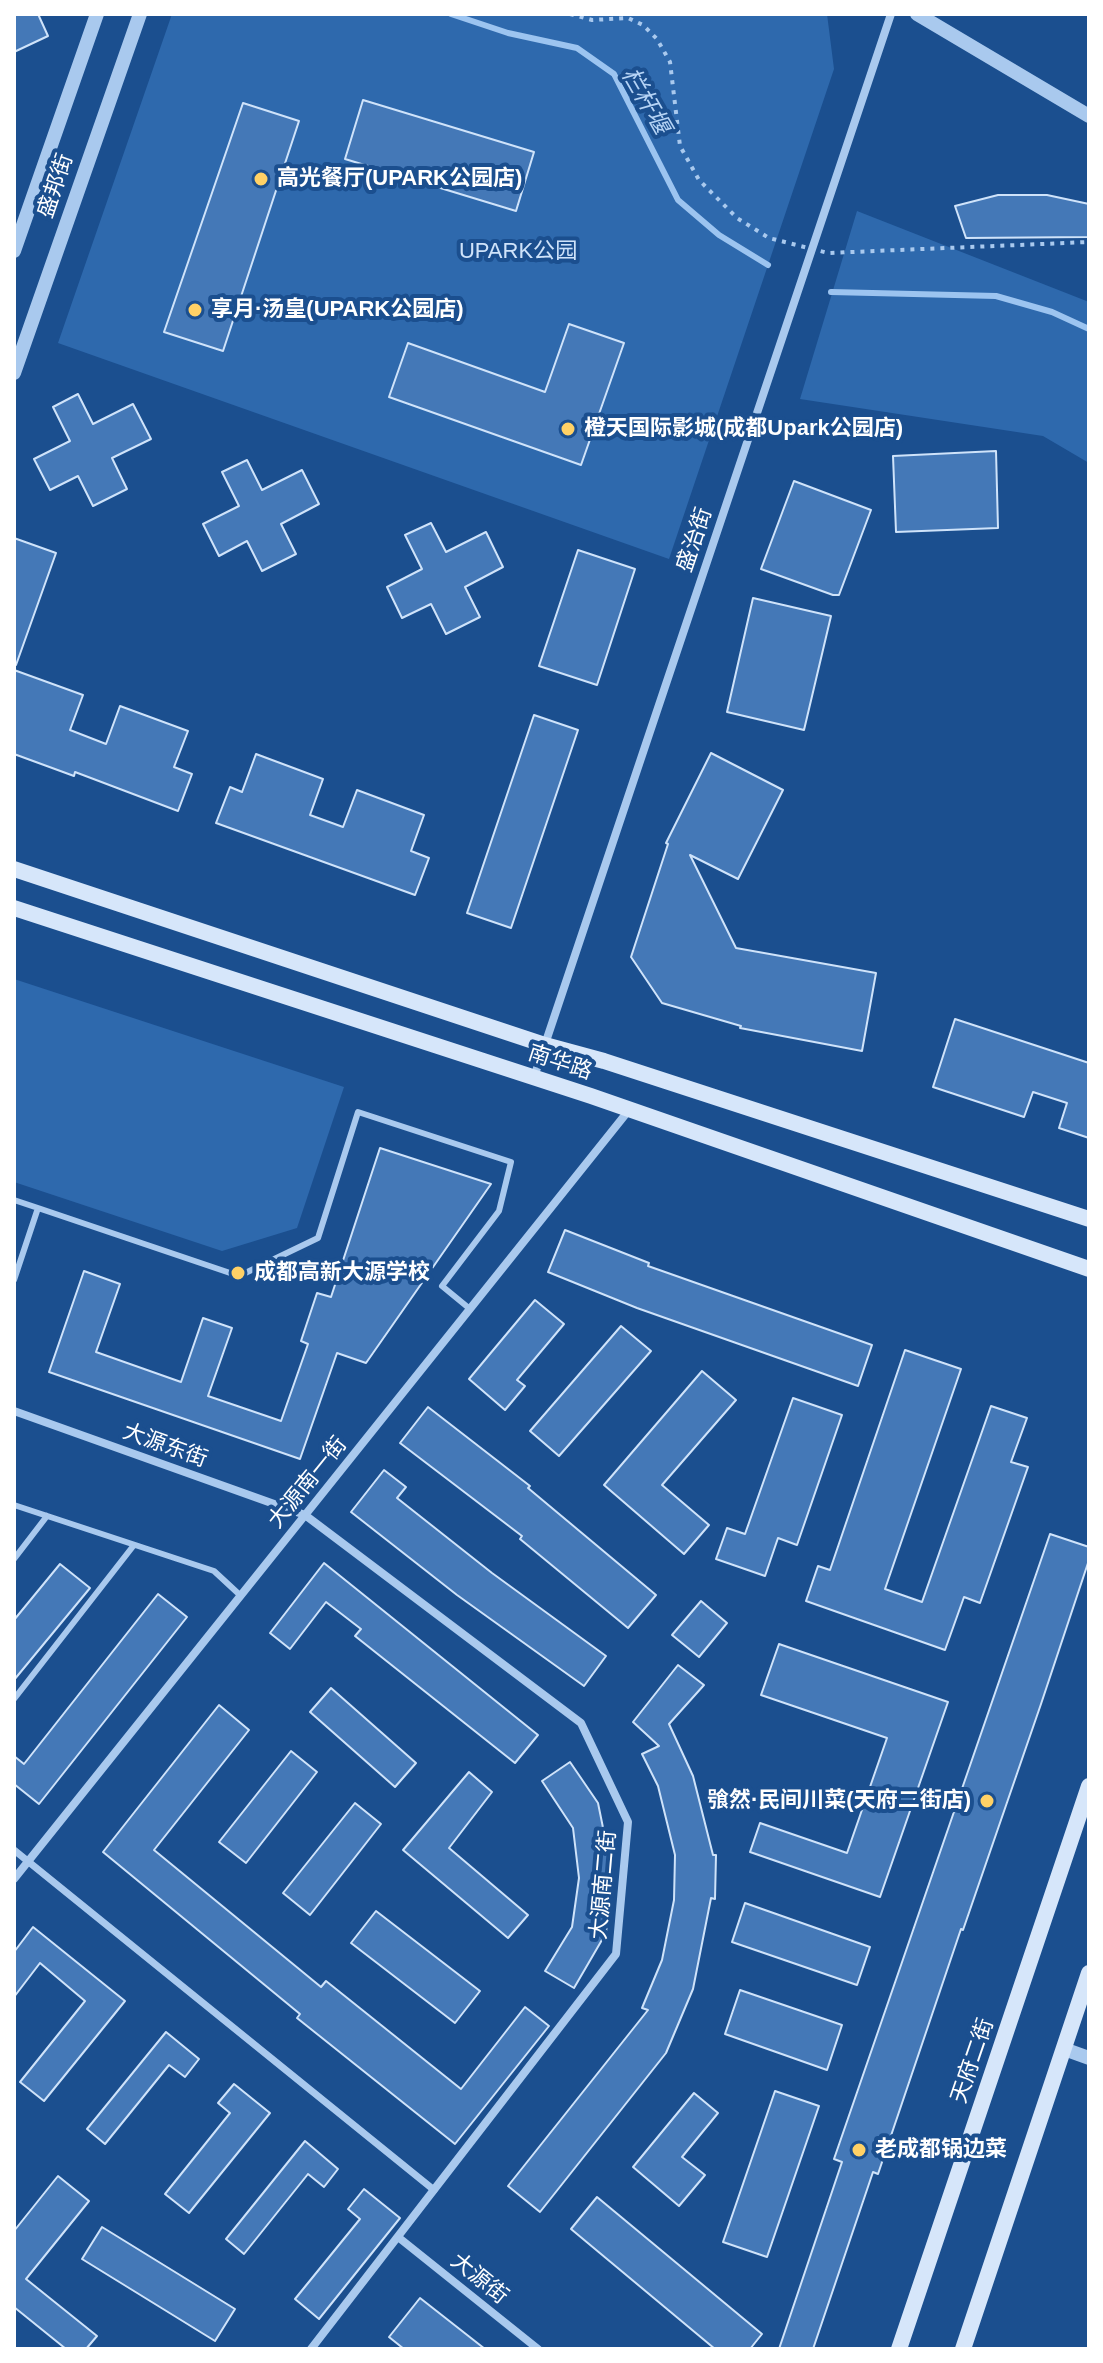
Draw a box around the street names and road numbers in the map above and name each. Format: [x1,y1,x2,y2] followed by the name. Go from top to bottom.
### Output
[33,151,79,221] street label: 盛邦街
[672,505,718,575] street label: 盛治街
[525,1040,595,1086] street label: 南华路
[119,1419,211,1473] street label: 大源东街
[263,1432,353,1534] street label: 大源南一街
[586,1829,622,1941] street label: 大源南二街
[946,2015,1000,2107] street label: 天府二街
[445,2248,513,2310] street label: 大源街

